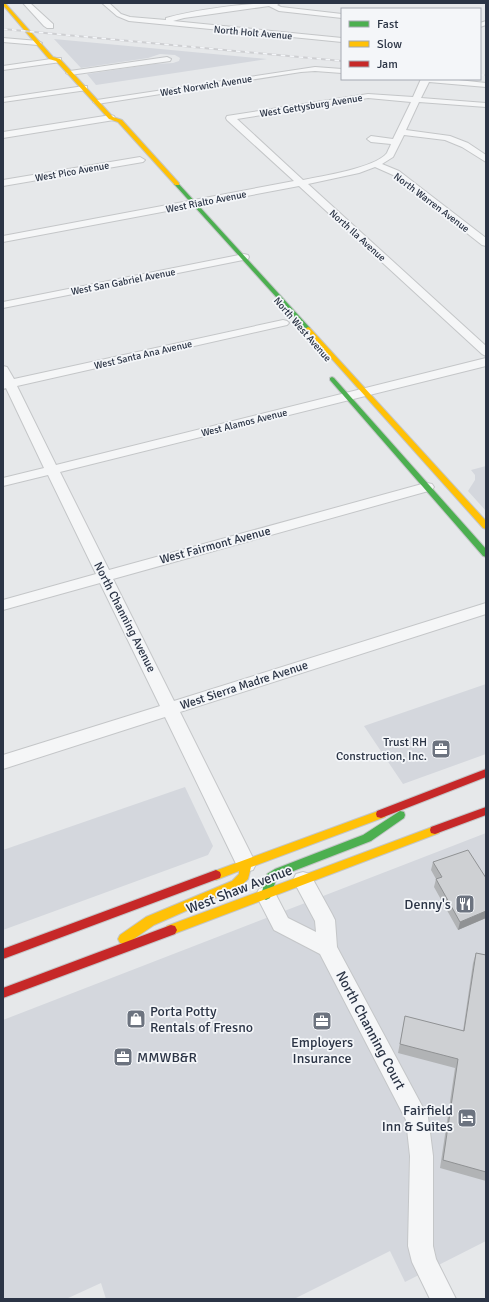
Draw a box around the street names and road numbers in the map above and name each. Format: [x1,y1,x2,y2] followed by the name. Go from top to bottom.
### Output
[213,24,293,42] street label: North Holt Avenue
[159,73,253,99] street label: West Norwich Avenue
[259,92,363,120] street label: West Gettysburg Avenue
[34,160,110,184] street label: West Pico Avenue
[391,171,471,235] street label: North Warren Avenue
[165,188,248,216] street label: West Rialto Avenue
[327,207,388,264] street label: North Ila Avenue
[70,266,176,298] street label: West San Gabriel Avenue
[271,295,334,364] street label: North West Avenue
[93,338,193,372] street label: West Santa Ana Avenue
[200,406,289,439] street label: West Alamos Avenue
[158,523,272,568] street label: West Fairmont Avenue
[90,560,159,675] street label: North Channing Avenue
[178,658,310,713] street label: West Sierra Madre Avenue
[184,861,294,917] street label: West Shaw Avenue
[332,968,409,1092] street label: North Channing Court

